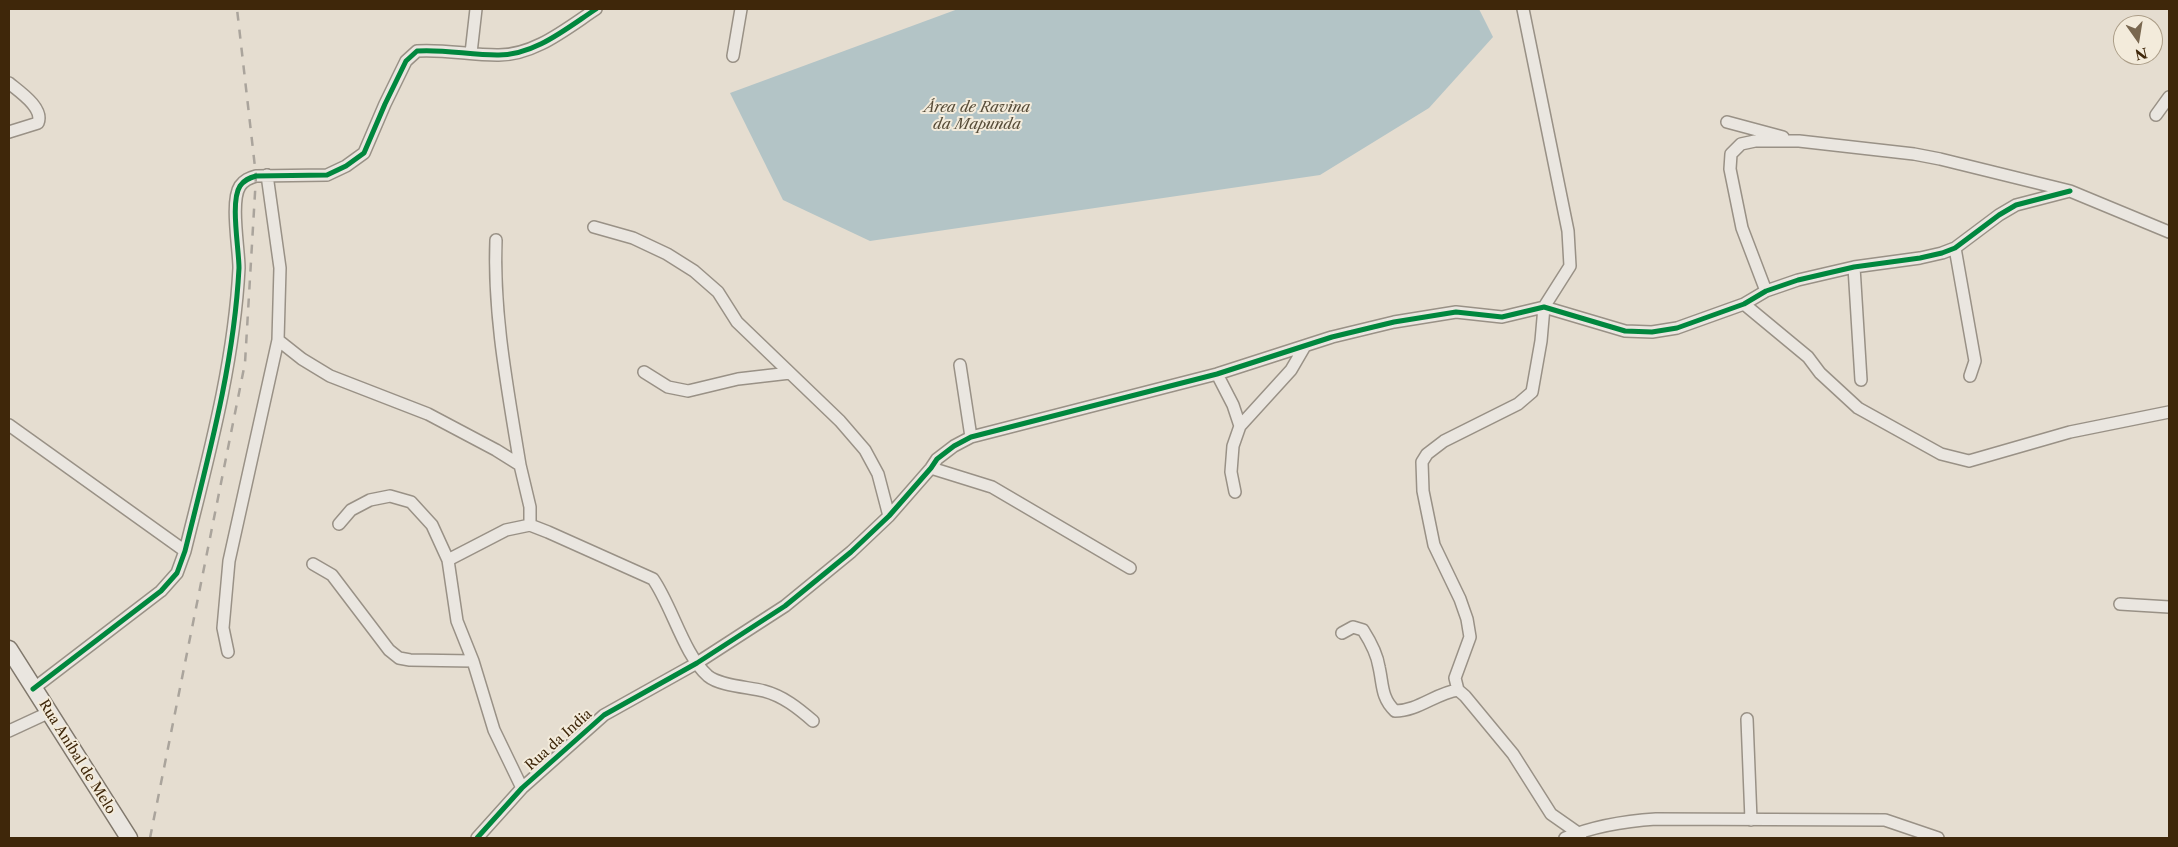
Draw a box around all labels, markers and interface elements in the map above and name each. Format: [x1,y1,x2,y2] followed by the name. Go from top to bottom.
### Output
[2113,15,2163,65] north arrow
[2133,44,2149,64] text: N
[924,99,1030,134] water label: Área de Ravina da Mapunda
[35,697,119,817] street label: Rua Aníbal de Melo
[522,706,596,774] street label: Rua da India

